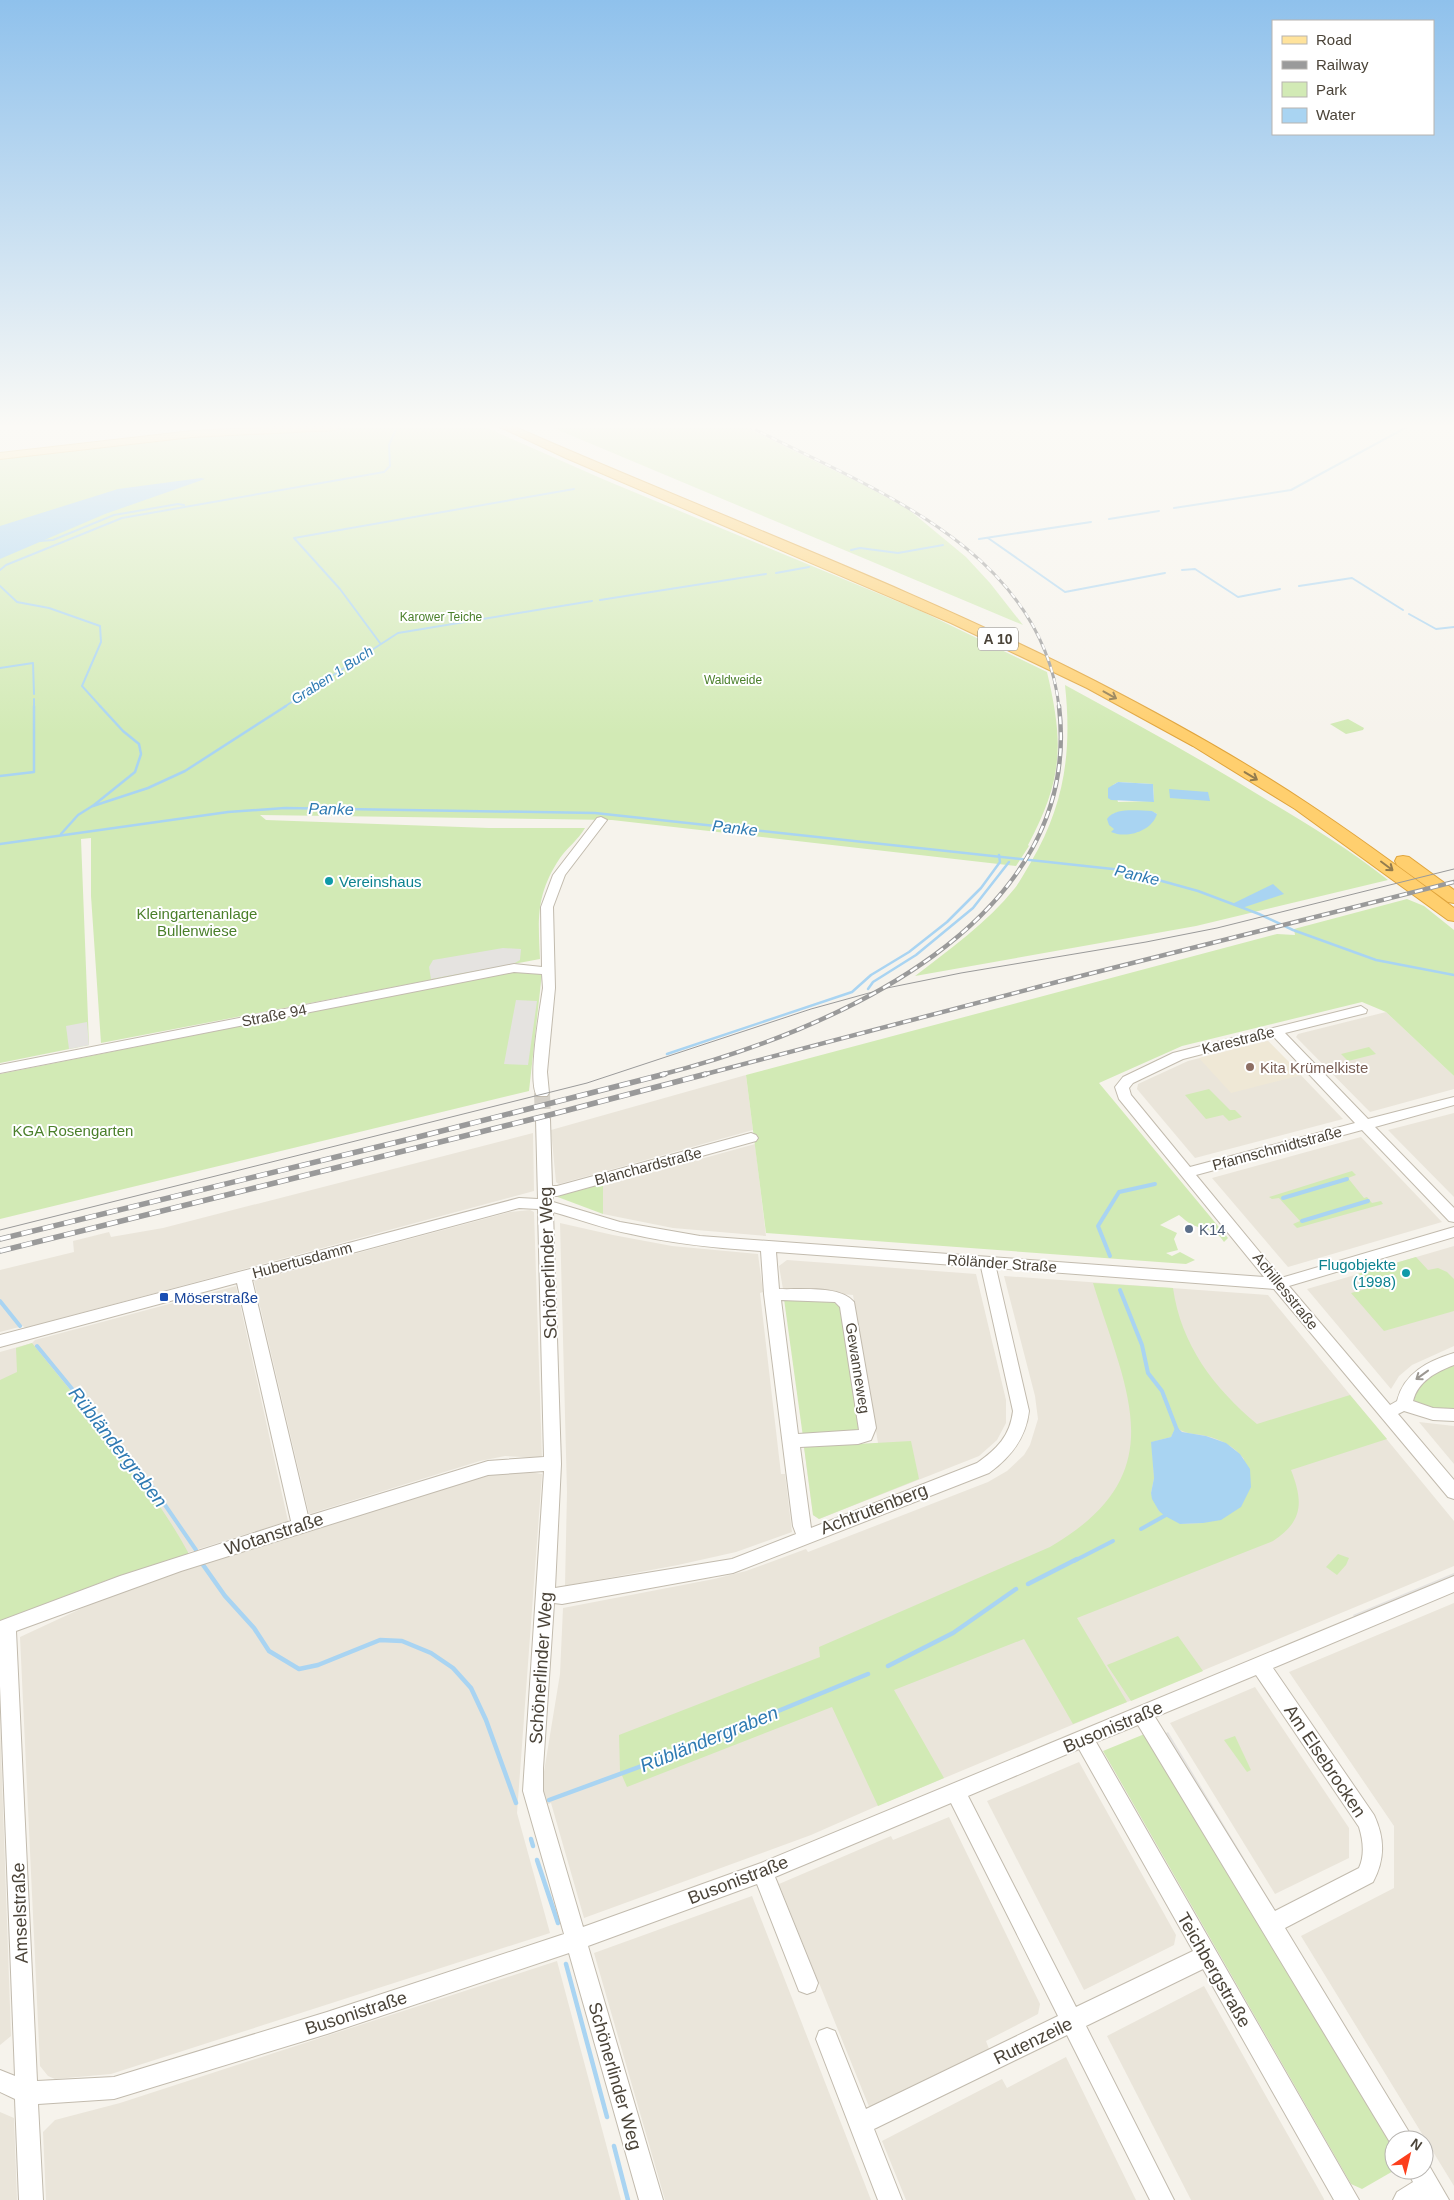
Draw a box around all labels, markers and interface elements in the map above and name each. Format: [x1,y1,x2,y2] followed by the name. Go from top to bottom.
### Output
[1272,20,1434,135] legend
[1316,31,1352,48] text: Road
[1316,56,1369,73] text: Railway
[1316,81,1347,98] text: Park
[1316,106,1355,123] text: Water
[400,610,483,624] park label: Karower Teiche
[978,628,1018,650] road number: A 10
[288,643,376,707] water label: Graben 1 Buch
[704,673,762,687] park label: Waldweide
[1103,690,1118,700] one-way arrow
[1244,771,1258,781] one-way arrow
[308,800,354,818] water label: Panke
[712,817,759,839] water label: Panke
[1380,860,1393,871] one-way arrow
[1113,862,1161,888] water label: Panke
[339,873,422,890] place label: Vereinshaus
[323,875,335,887] marker: Vereinshaus
[137,905,257,939] park label: Kleingartenanlage Bullenwiese
[240,1000,308,1030] street label: Straße 94
[1200,1023,1276,1057] street label: Karestraße
[1260,1059,1368,1076] place label: Kita Krümelkiste
[1244,1061,1256,1073] marker: Kita Krümelkiste
[13,1122,133,1139] park label: KGA Rosengarten
[1210,1123,1344,1173] street label: Pfannschmidtstraße
[593,1144,703,1188] street label: Blanchardstraße
[535,1186,561,1340] street label: Schönerlinder Weg
[1199,1221,1226,1238] place label: K14
[1183,1223,1195,1235] marker: K14
[250,1239,354,1281] street label: Hubertusdamm
[1250,1249,1322,1333] street label: Achillesstraße
[947,1251,1057,1275] street label: Röländer Straße
[1318,1256,1396,1290] place label: Flugobjekte (1998)
[1400,1267,1412,1279] marker: Flugobjekte (1998)
[174,1289,258,1306] place label: Möserstraße
[158,1291,170,1303] marker: Möserstraße
[842,1321,874,1415] street label: Gewanneweg
[1415,1370,1429,1380] one-way arrow
[65,1383,171,1511] water label: Rübländergraben
[818,1479,930,1539] street label: Achtrutenberg
[222,1509,326,1559] street label: Wotanstraße
[526,1591,556,1745] street label: Schönerlinder Weg
[1060,1697,1166,1757] street label: Busonistraße
[1280,1701,1370,1821] street label: Am Elsebrocken
[637,1702,781,1776] water label: Rübländergraben
[685,1852,791,1908] street label: Busonistraße
[8,1862,32,1964] street label: Amselstraße
[1173,1909,1255,2031] street label: Teichbergstraße
[302,1987,410,2039] street label: Busonistraße
[584,2000,646,2152] street label: Schönerlinder Weg
[990,2013,1076,2069] street label: Rutenzeile
[1384,2130,1434,2180] north arrow
[1408,2135,1425,2154] text: N

